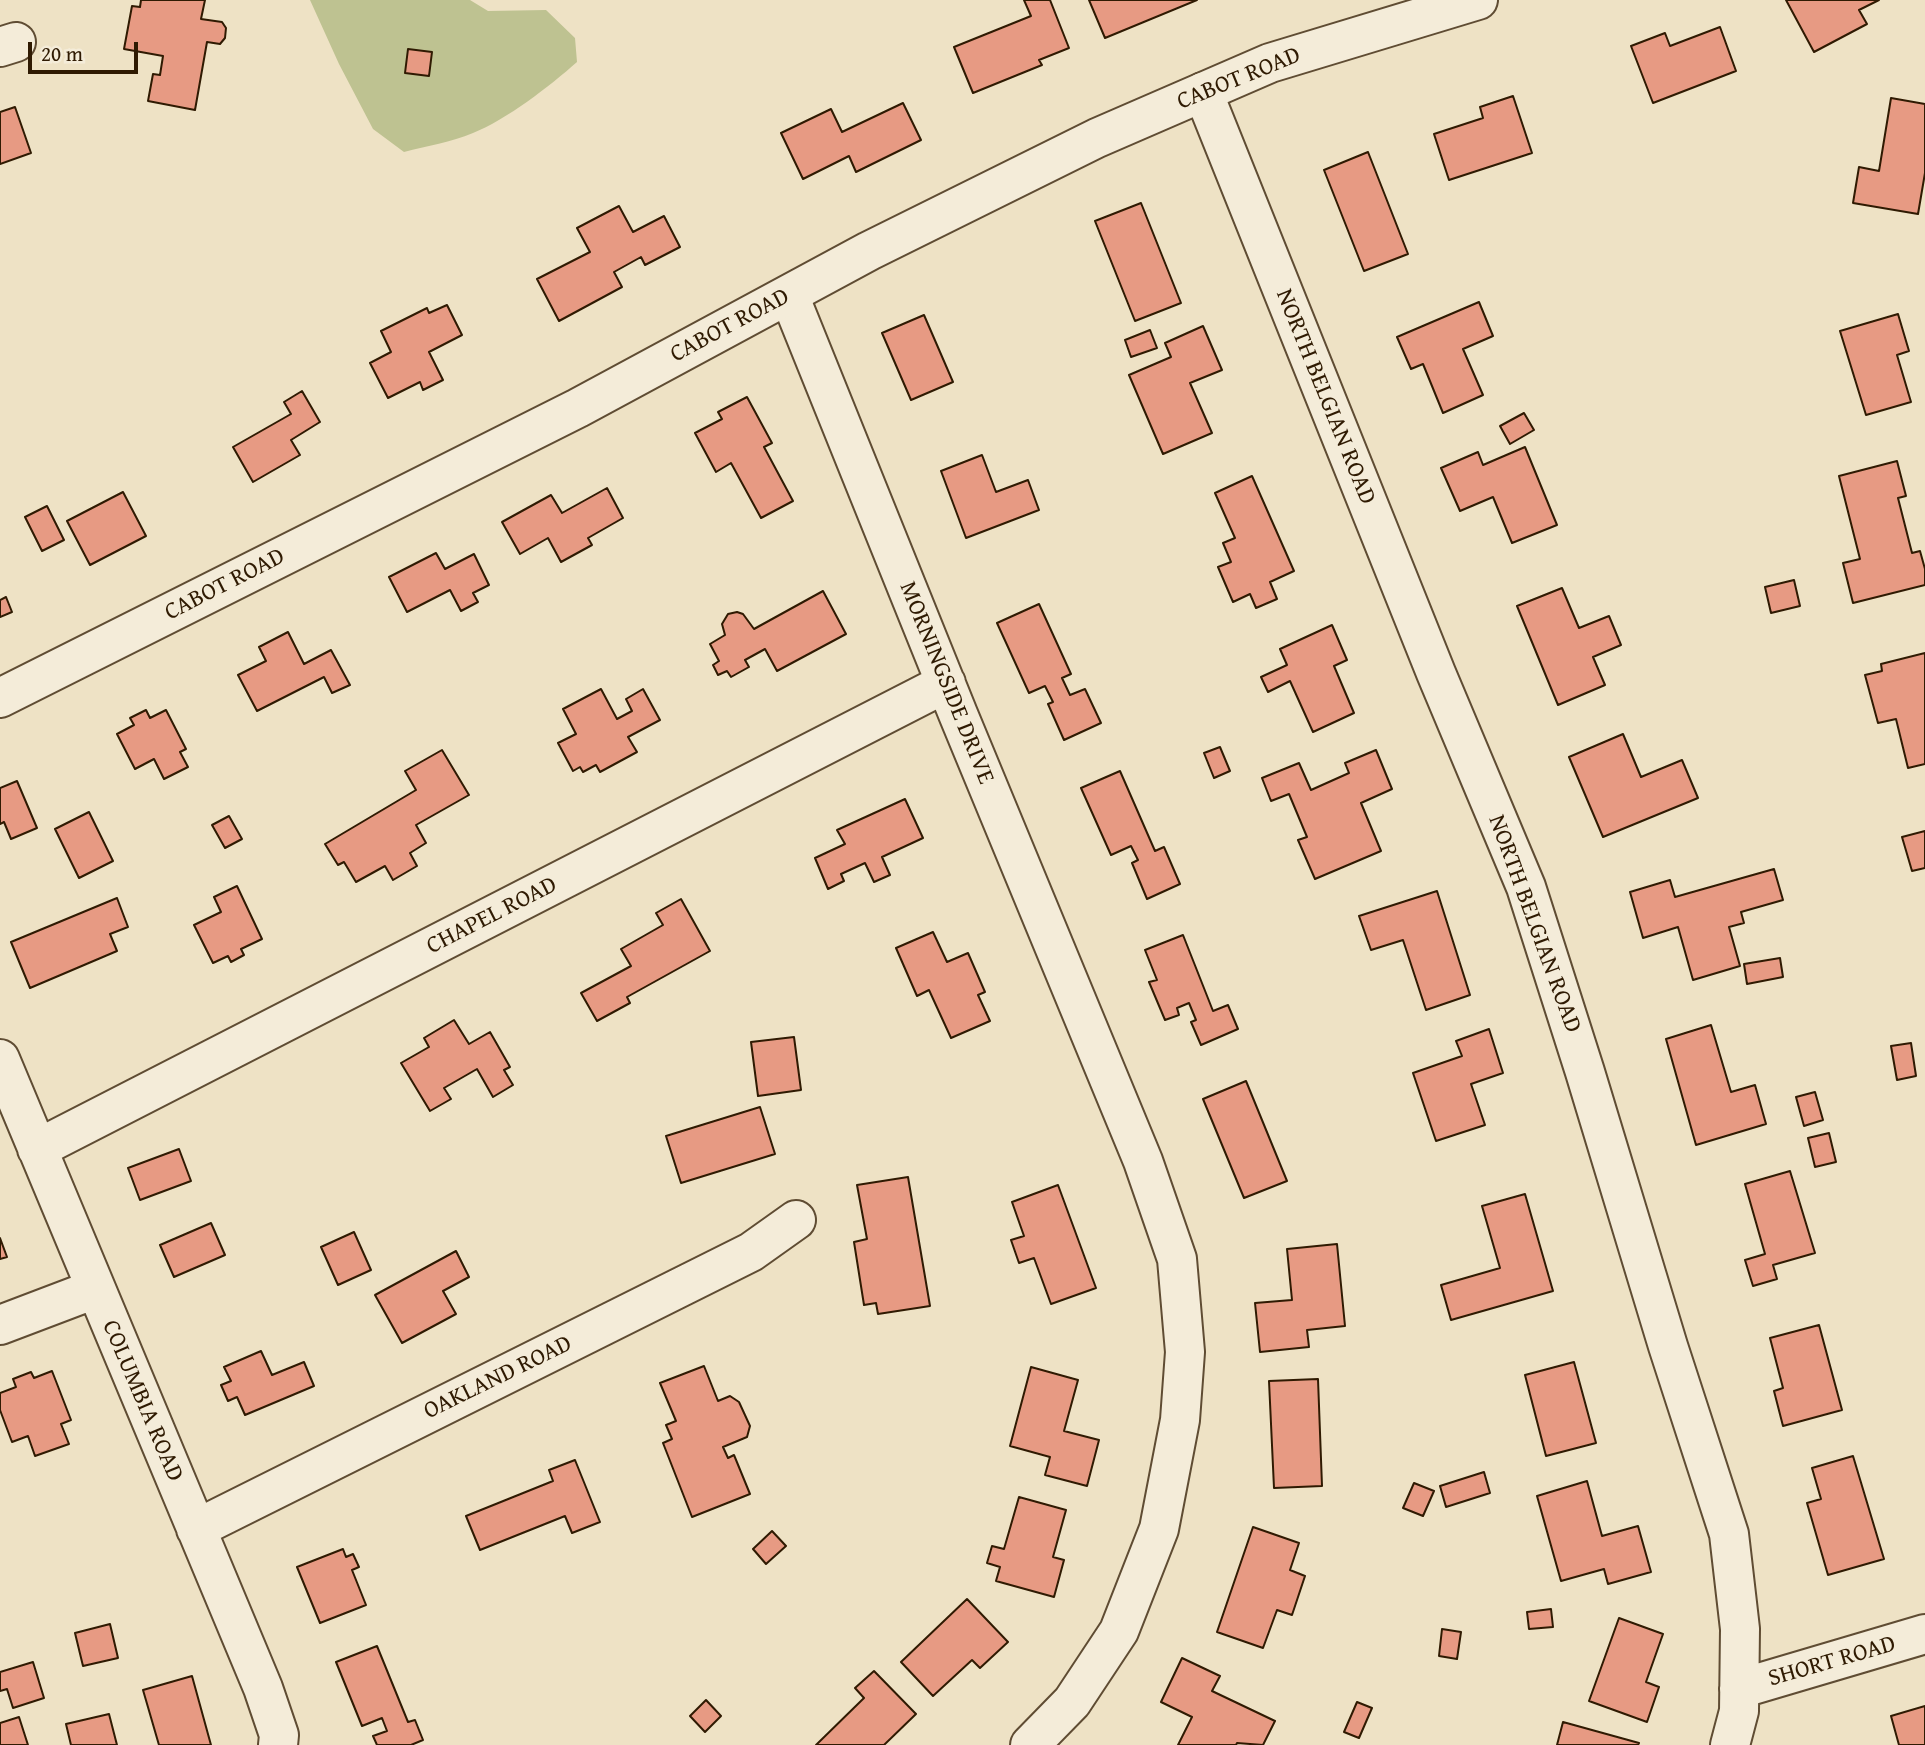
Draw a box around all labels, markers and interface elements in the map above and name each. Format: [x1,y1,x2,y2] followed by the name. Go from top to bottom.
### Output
[32,28,142,72] scale bar
[41,38,83,69] text: 20 m
[1173,41,1305,117] street label: CABOT ROAD
[666,283,794,369] street label: CABOT ROAD
[1269,285,1381,509] street label: NORTH BELGIAN ROAD
[160,543,290,627] street label: CABOT ROAD
[892,578,1000,788] street label: MORNINGSIDE DRIVE
[1481,811,1587,1037] street label: NORTH BELGIAN ROAD
[422,871,562,961] street label: CHAPEL ROAD
[95,1316,189,1486] street label: COLUMBIA ROAD
[419,1330,577,1426] street label: OAKLAND ROAD
[1765,1630,1899,1694] street label: SHORT ROAD

